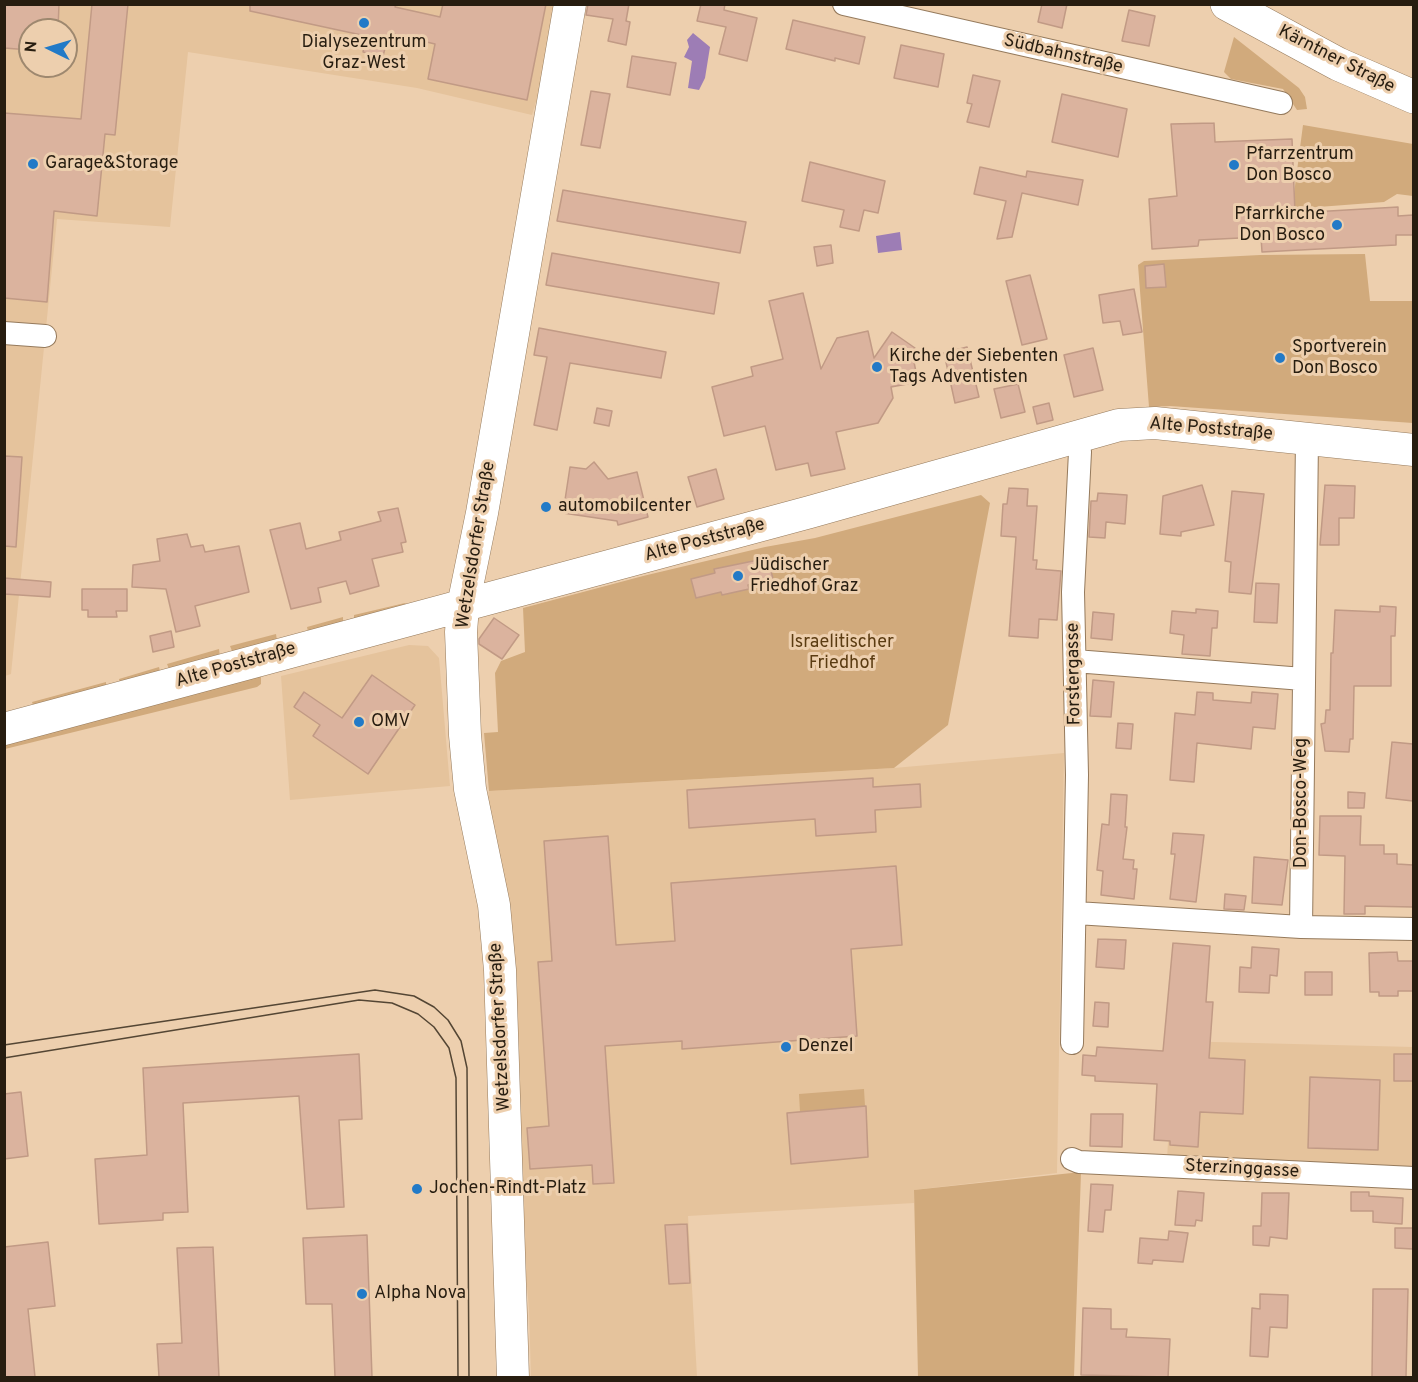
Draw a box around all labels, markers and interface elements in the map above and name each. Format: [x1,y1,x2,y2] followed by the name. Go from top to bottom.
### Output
[357,16,371,30] marker: Dialysezentrum Graz-West
[18,18,78,78] north arrow
[1274,21,1398,99] street label: Kärntner Straße
[1001,31,1125,79] street label: Südbahnstraße
[301,32,427,74] place label: Dialysezentrum Graz-West
[22,40,43,53] text: N
[1246,144,1354,186] place label: Pfarrzentrum Don Bosco
[45,153,178,175] place label: Garage&Storage
[26,157,40,171] marker: Garage&Storage
[1227,158,1241,172] marker: Pfarrzentrum Don Bosco
[1234,204,1325,246] place label: Pfarrkirche Don Bosco
[1330,218,1344,232] marker: Pfarrkirche Don Bosco
[1292,337,1387,380] place label: Sportverein Don Bosco
[889,346,1058,388] place label: Kirche der Siebenten Tags Adventisten
[1273,351,1287,365] marker: Sportverein Don Bosco
[870,360,884,374] marker: Kirche der Siebenten Tags Adventisten
[1148,414,1274,446] street label: Alte Poststraße
[453,460,501,630] street label: Wetzelsdorfer Straße
[558,496,692,518] place label: automobilcenter
[539,500,553,514] marker: automobilcenter
[642,515,768,567] street label: Alte Poststraße
[750,555,858,598] place label: Jüdischer Friedhof Graz
[731,569,745,583] marker: Jüdischer Friedhof Graz
[1063,622,1087,726] street label: Forstergasse
[790,632,894,674] park label: Israelitischer Friedhof
[174,639,298,693] street label: Alte Poststraße
[371,711,410,733] place label: OMV
[352,715,366,729] marker: OMV
[1291,738,1313,868] street label: Don-Bosco-Weg
[486,942,516,1112] street label: Wetzelsdorfer Straße
[798,1036,853,1058] place label: Denzel
[779,1040,793,1054] marker: Denzel
[1184,1156,1300,1184] street label: Sterzinggasse
[429,1178,587,1200] place label: Jochen-Rindt-Platz
[410,1182,424,1196] marker: Jochen-Rindt-Platz
[374,1283,466,1305] place label: Alpha Nova
[355,1287,369,1301] marker: Alpha Nova

